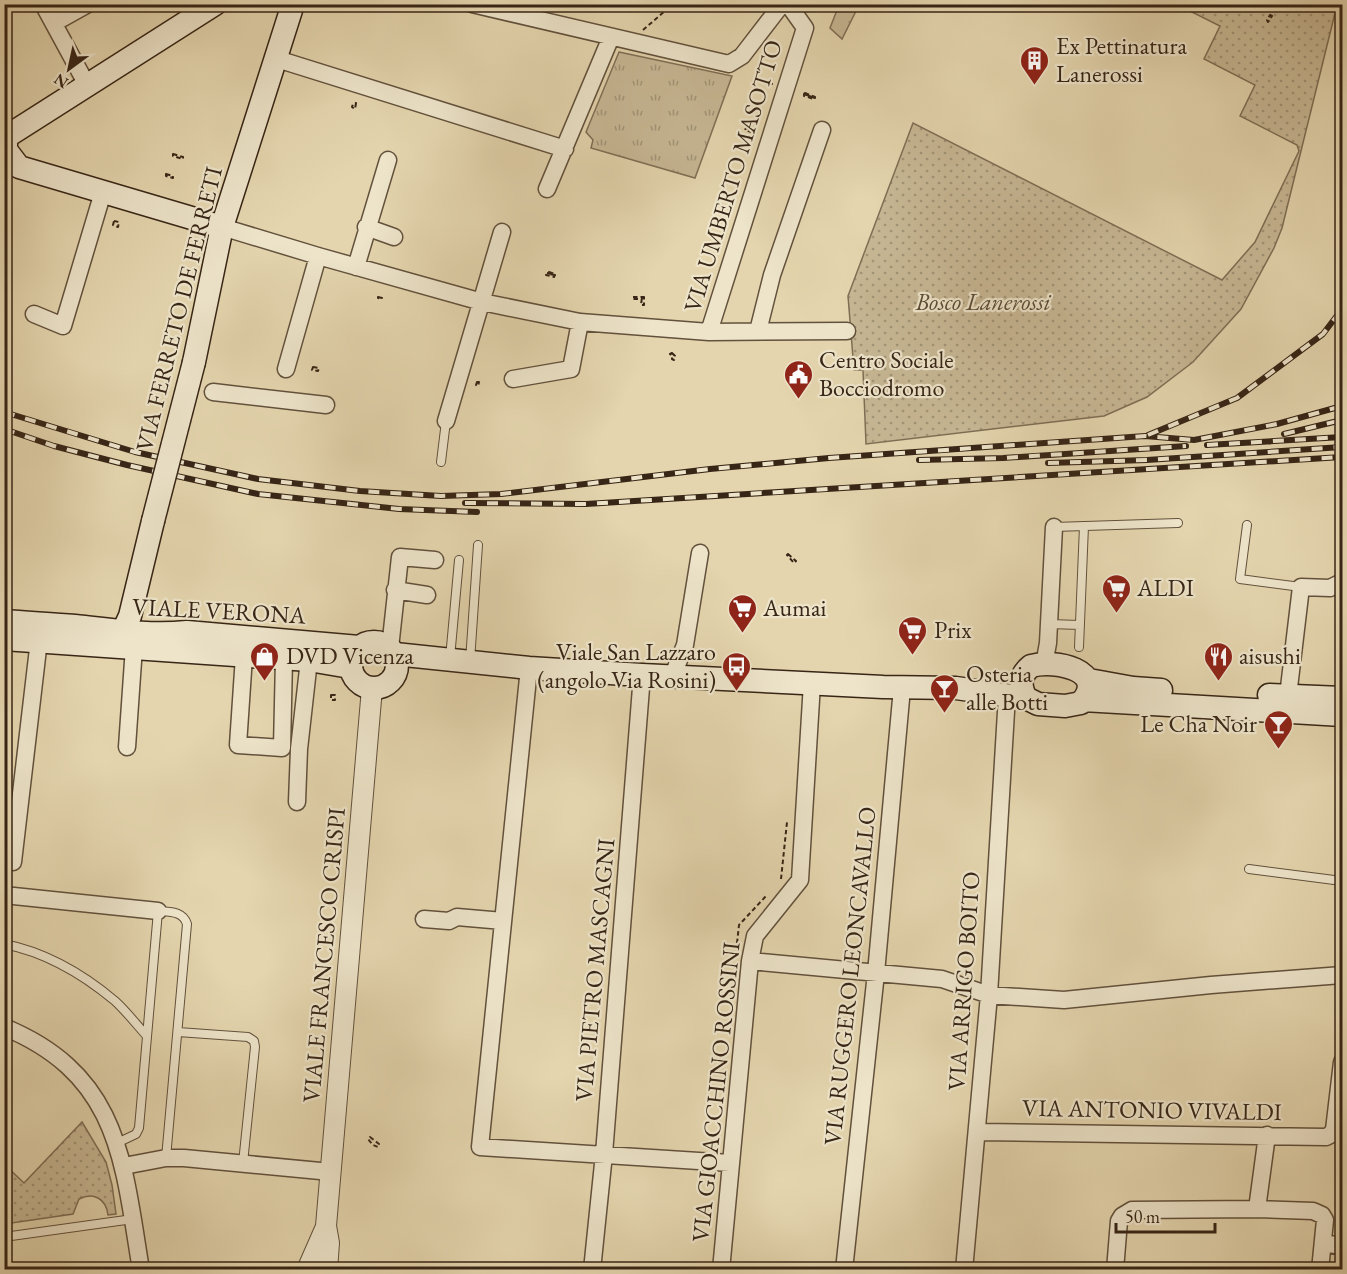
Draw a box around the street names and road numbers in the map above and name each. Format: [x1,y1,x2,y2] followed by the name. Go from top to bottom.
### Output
[676,36,789,316] street label: VIA UMBERTO MASOTTO
[128,163,229,454] street label: VIA FERRETO DE FERRETI
[131,590,307,631] street label: VIALE VERONA
[816,805,883,1147] street label: VIA RUGGERO LEONCAVALLO
[295,806,352,1104] street label: VIALE FRANCESCO CRISPI
[568,837,621,1103] street label: VIA PIETRO MASCAGNI
[940,870,987,1092] street label: VIA ARRIGO BOITO
[684,940,747,1244] street label: VIA GIOACCHINO ROSSINI
[1022,1092,1282,1127] street label: VIA ANTONIO VIVALDI

